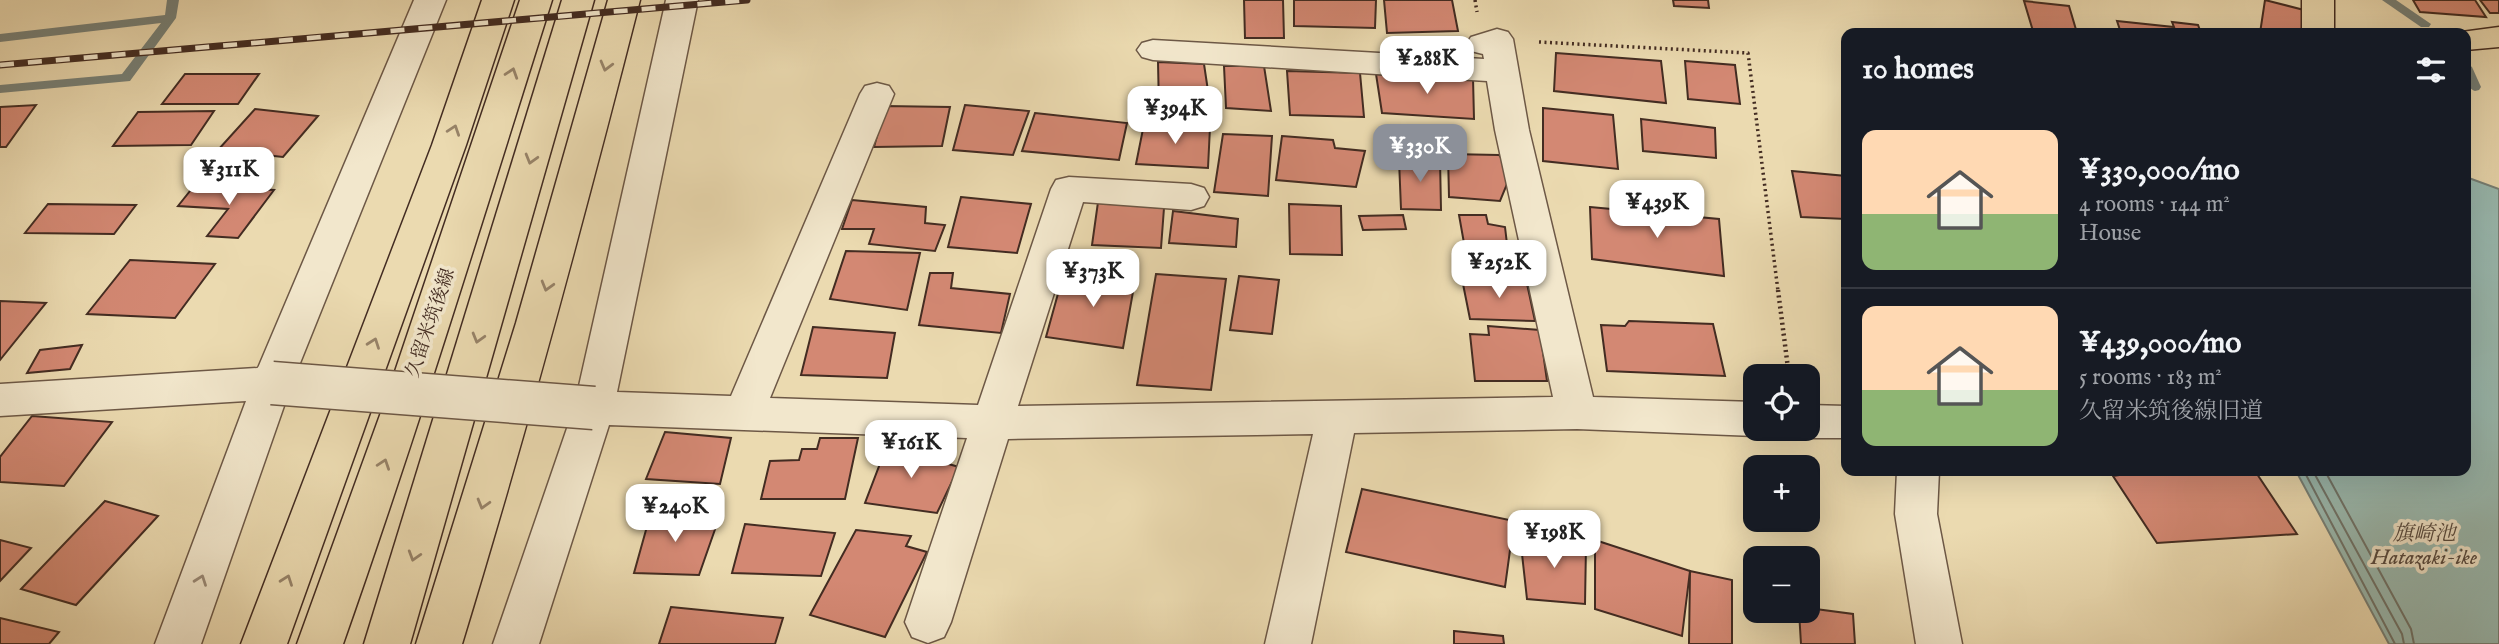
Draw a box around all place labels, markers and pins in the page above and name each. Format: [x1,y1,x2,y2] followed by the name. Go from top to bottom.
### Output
[1378,36,1476,96] pin: ¥288K
[1126,86,1224,146] pin: ¥394K
[1371,124,1469,184] pin: ¥330K
[180,148,278,207] pin: ¥311K
[1608,180,1706,240] pin: ¥439K
[1450,240,1548,300] pin: ¥252K
[1044,250,1142,309] pin: ¥373K
[862,420,960,480] pin: ¥161K
[626,484,724,544] pin: ¥240K
[1505,510,1603,570] pin: ¥198K

